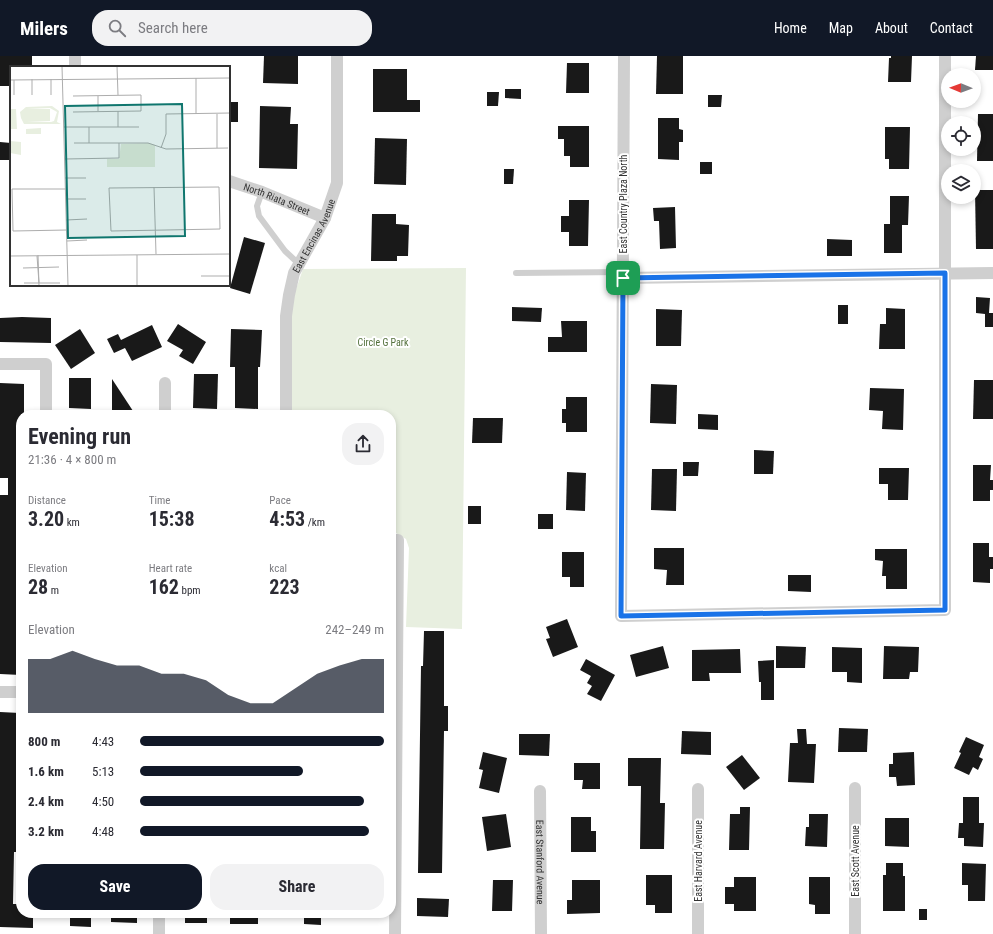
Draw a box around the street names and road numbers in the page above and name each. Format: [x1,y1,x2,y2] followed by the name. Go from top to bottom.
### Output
[618,154,629,253] street label: East Country Plaza North
[242,181,312,217] street label: North Riata Street
[290,197,337,274] street label: East Encinas Avenue
[535,820,546,905] street label: East Stanford Avenue
[693,820,704,902] street label: East Harvard Avenue
[850,825,861,897] street label: East Scott Avenue

